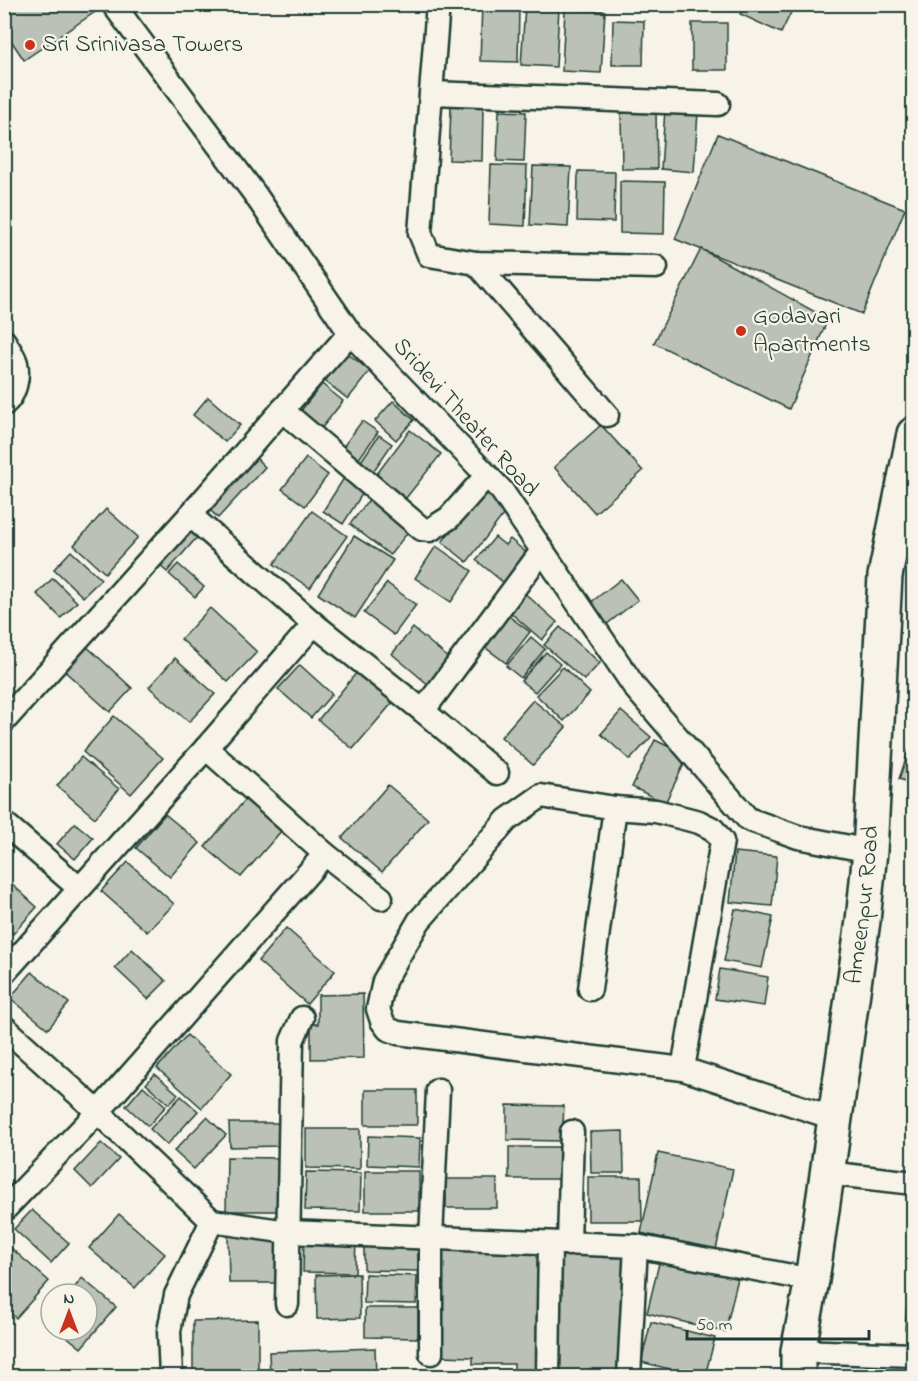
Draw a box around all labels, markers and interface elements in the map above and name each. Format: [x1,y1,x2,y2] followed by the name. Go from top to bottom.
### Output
[42,28,243,63] place label: Sri Srinivasa Towers
[23,38,37,52] marker: Sri Srinivasa Towers
[753,300,871,363] place label: Godavari Apartments
[734,324,748,338] marker: Godavari Apartments
[384,330,547,506] street label: Sridevi Theater Road
[837,824,889,986] street label: Ameenpur Road
[39,1282,99,1342] north arrow
[64,1287,75,1311] text: N
[687,1303,868,1341] scale bar
[696,1313,733,1339] text: 50 m

